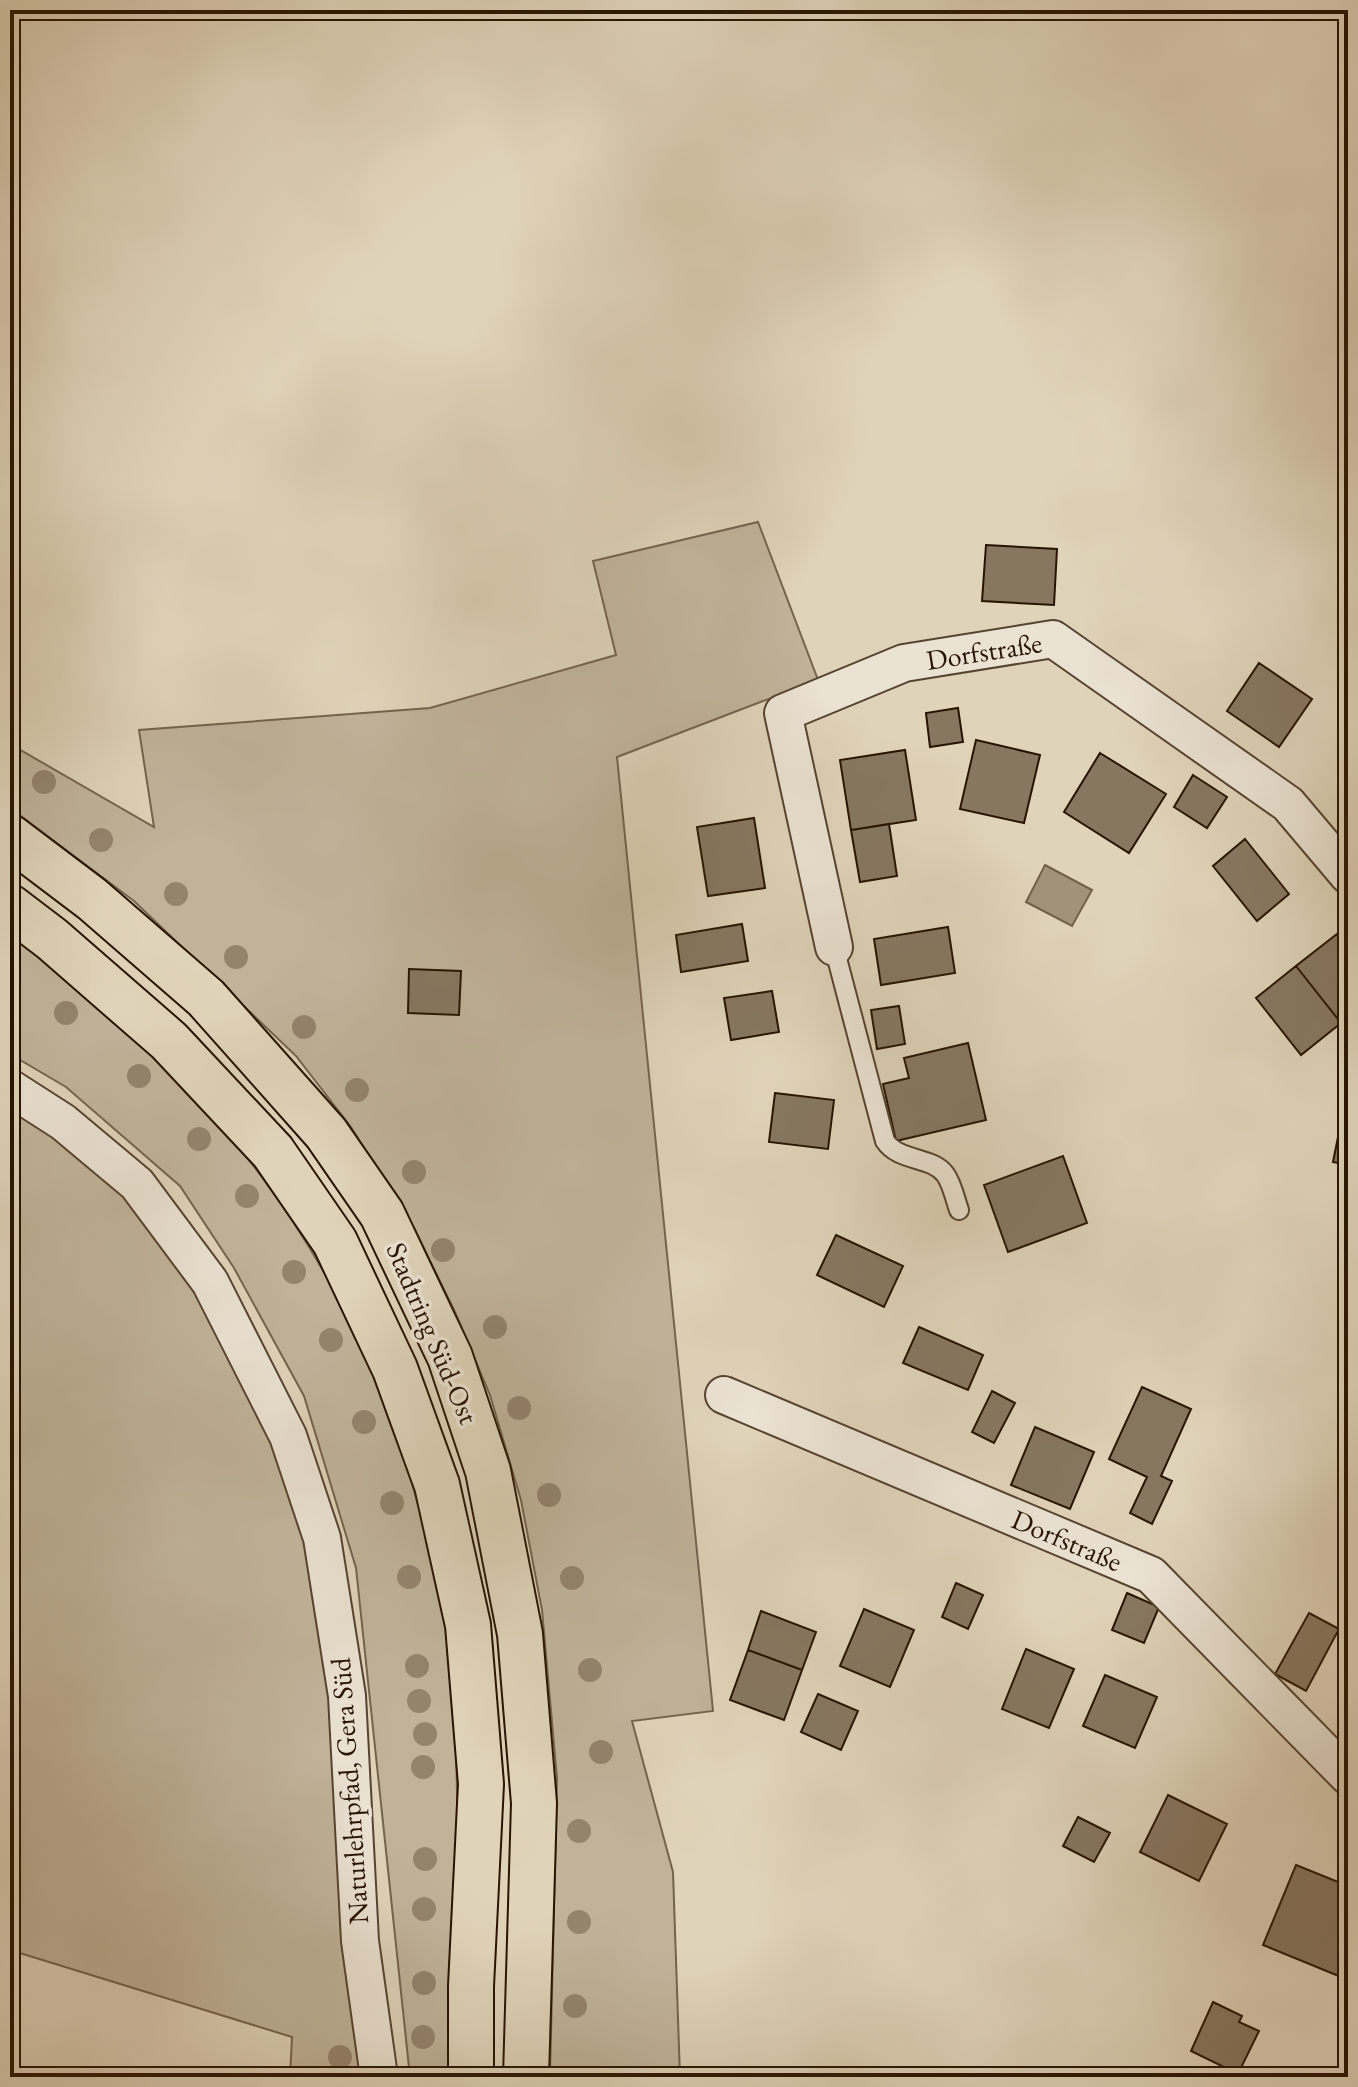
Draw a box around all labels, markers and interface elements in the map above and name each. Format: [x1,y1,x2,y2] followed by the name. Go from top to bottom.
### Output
[924,624,1044,678] street label: Dorfstraße
[379,1237,487,1429] street label: Stadtring Süd-Ost
[1006,1501,1128,1579] street label: Dorfstraße
[322,1656,376,1926] street label: Naturlehrpfad, Gera Süd

